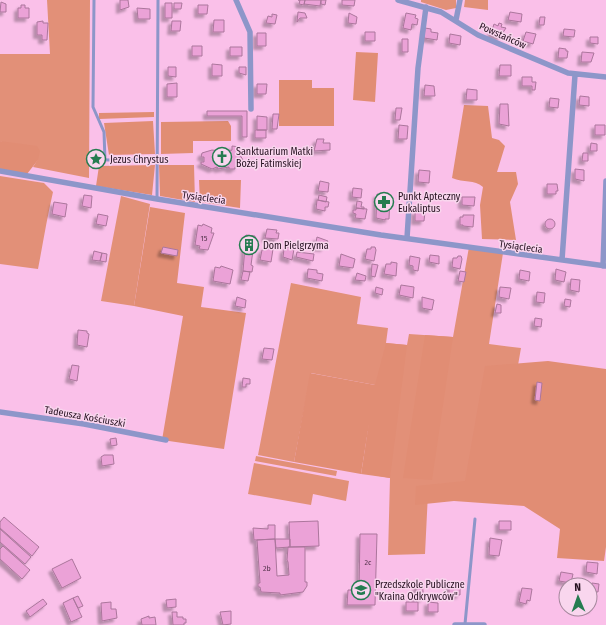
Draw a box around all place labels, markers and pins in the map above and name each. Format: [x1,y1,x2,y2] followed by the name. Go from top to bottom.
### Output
[211,146,233,168] church icon: Sanktuarium Matki Bożej Fatimskiej
[236,146,313,170] place label: Sanktuarium Matki Bożej Fatimskiej
[85,148,107,170] place icon: Jezus Chrystus
[110,154,169,166] place label: Jezus Chrystus
[373,191,395,213] pharmacy icon: Punkt Apteczny Eukaliptus
[398,191,461,215] place label: Punkt Apteczny Eukaliptus
[238,234,260,256] building icon: Dom Pielgrzyma
[263,240,329,252] place label: Dom Pielgrzyma
[350,579,372,601] school or university icon: Przedszkole Publiczne "Kraina Odkrywców"
[375,579,465,603] place label: Przedszkole Publiczne "Kraina Odkrywców"

